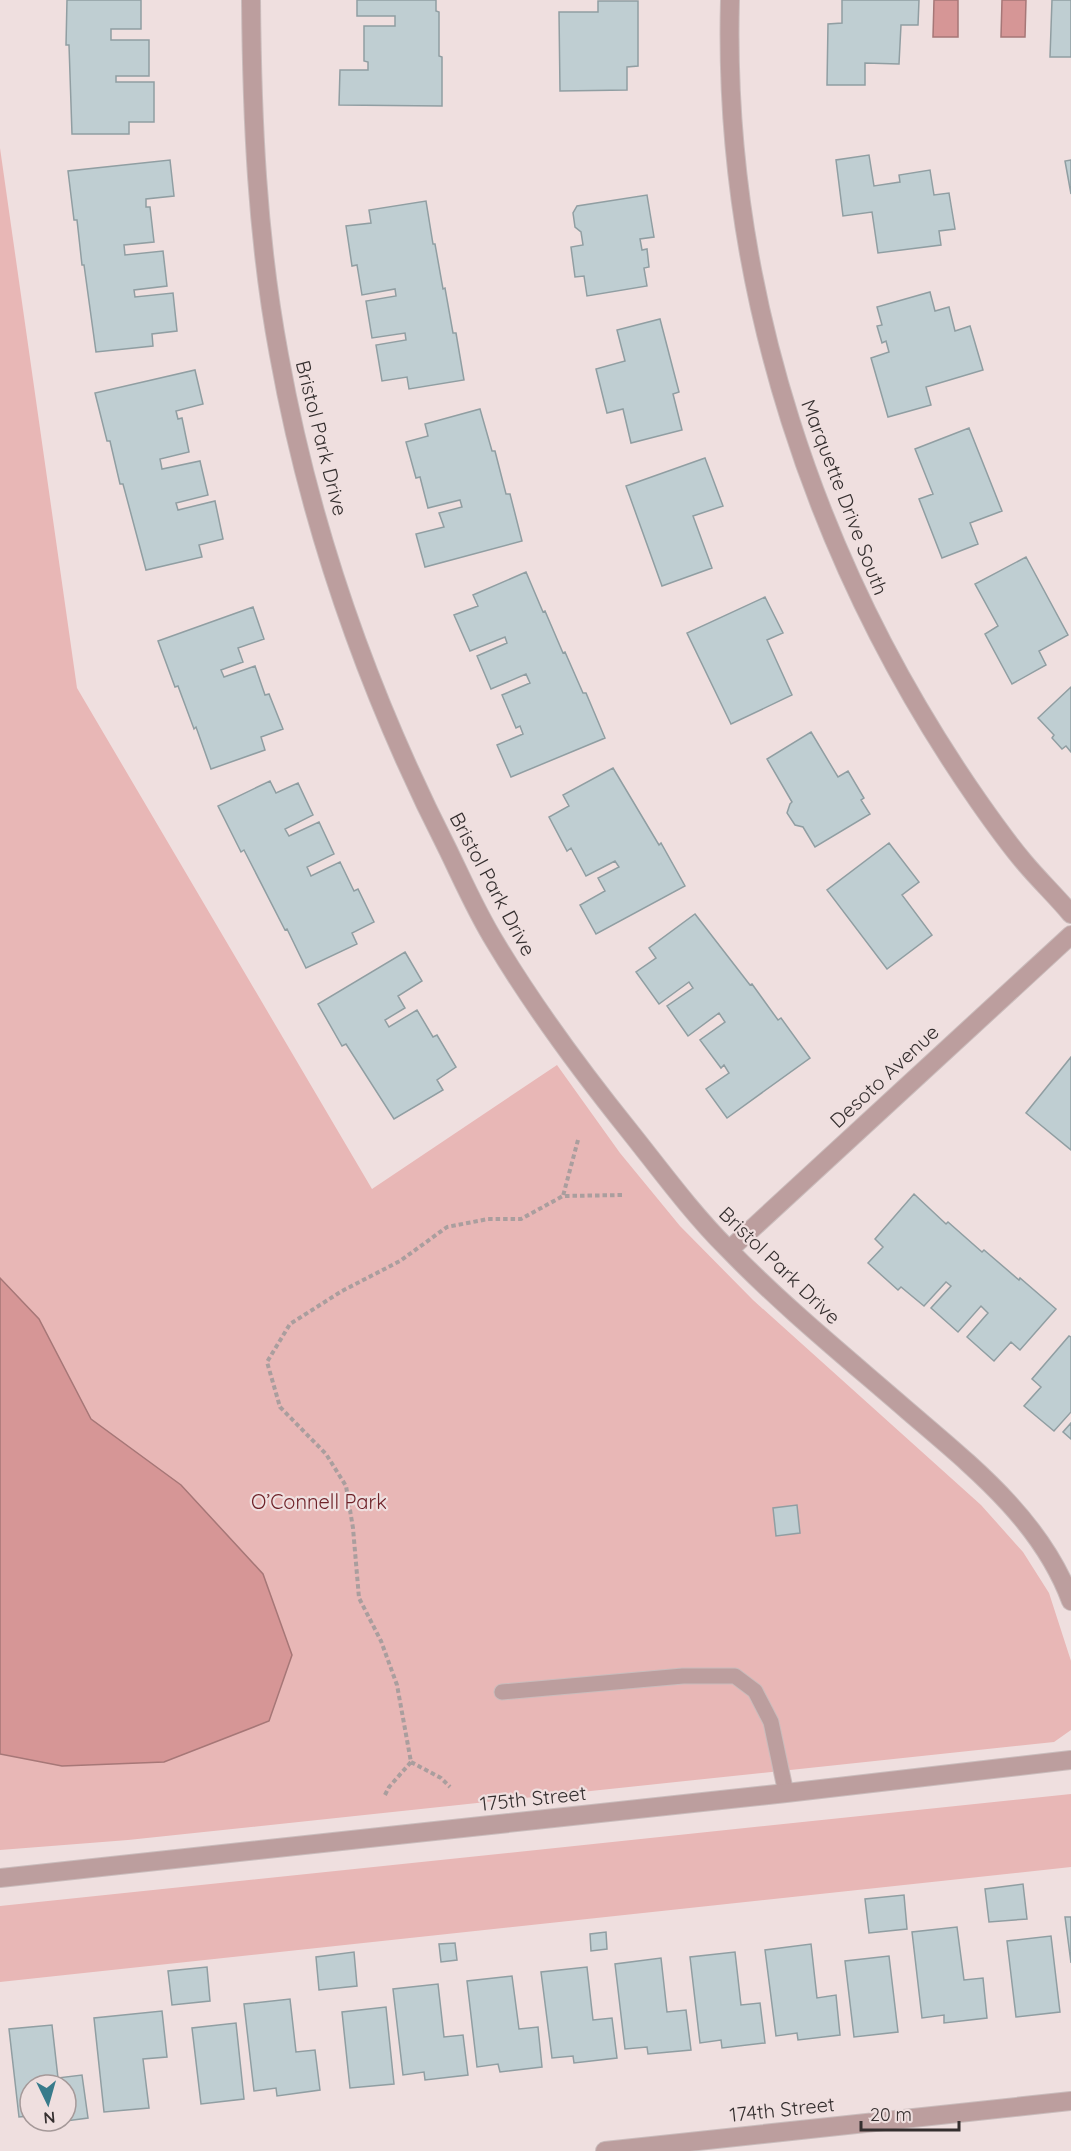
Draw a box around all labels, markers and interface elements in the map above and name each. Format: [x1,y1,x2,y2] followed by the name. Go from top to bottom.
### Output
[291,358,353,518] street label: Bristol Park Drive
[796,396,894,598] street label: Marquette Drive South
[445,808,541,960] street label: Bristol Park Drive
[824,1019,944,1133] street label: Desoto Avenue
[714,1201,846,1329] street label: Bristol Park Drive
[251,1489,387,1514] park label: O’Connell Park
[479,1780,588,1816] street label: 175th Street
[18,2073,78,2133] north arrow
[728,2091,836,2127] street label: 174th Street
[861,2094,958,2132] scale bar
[870,2103,912,2126] text: 20 m
[43,2107,56,2128] text: N

